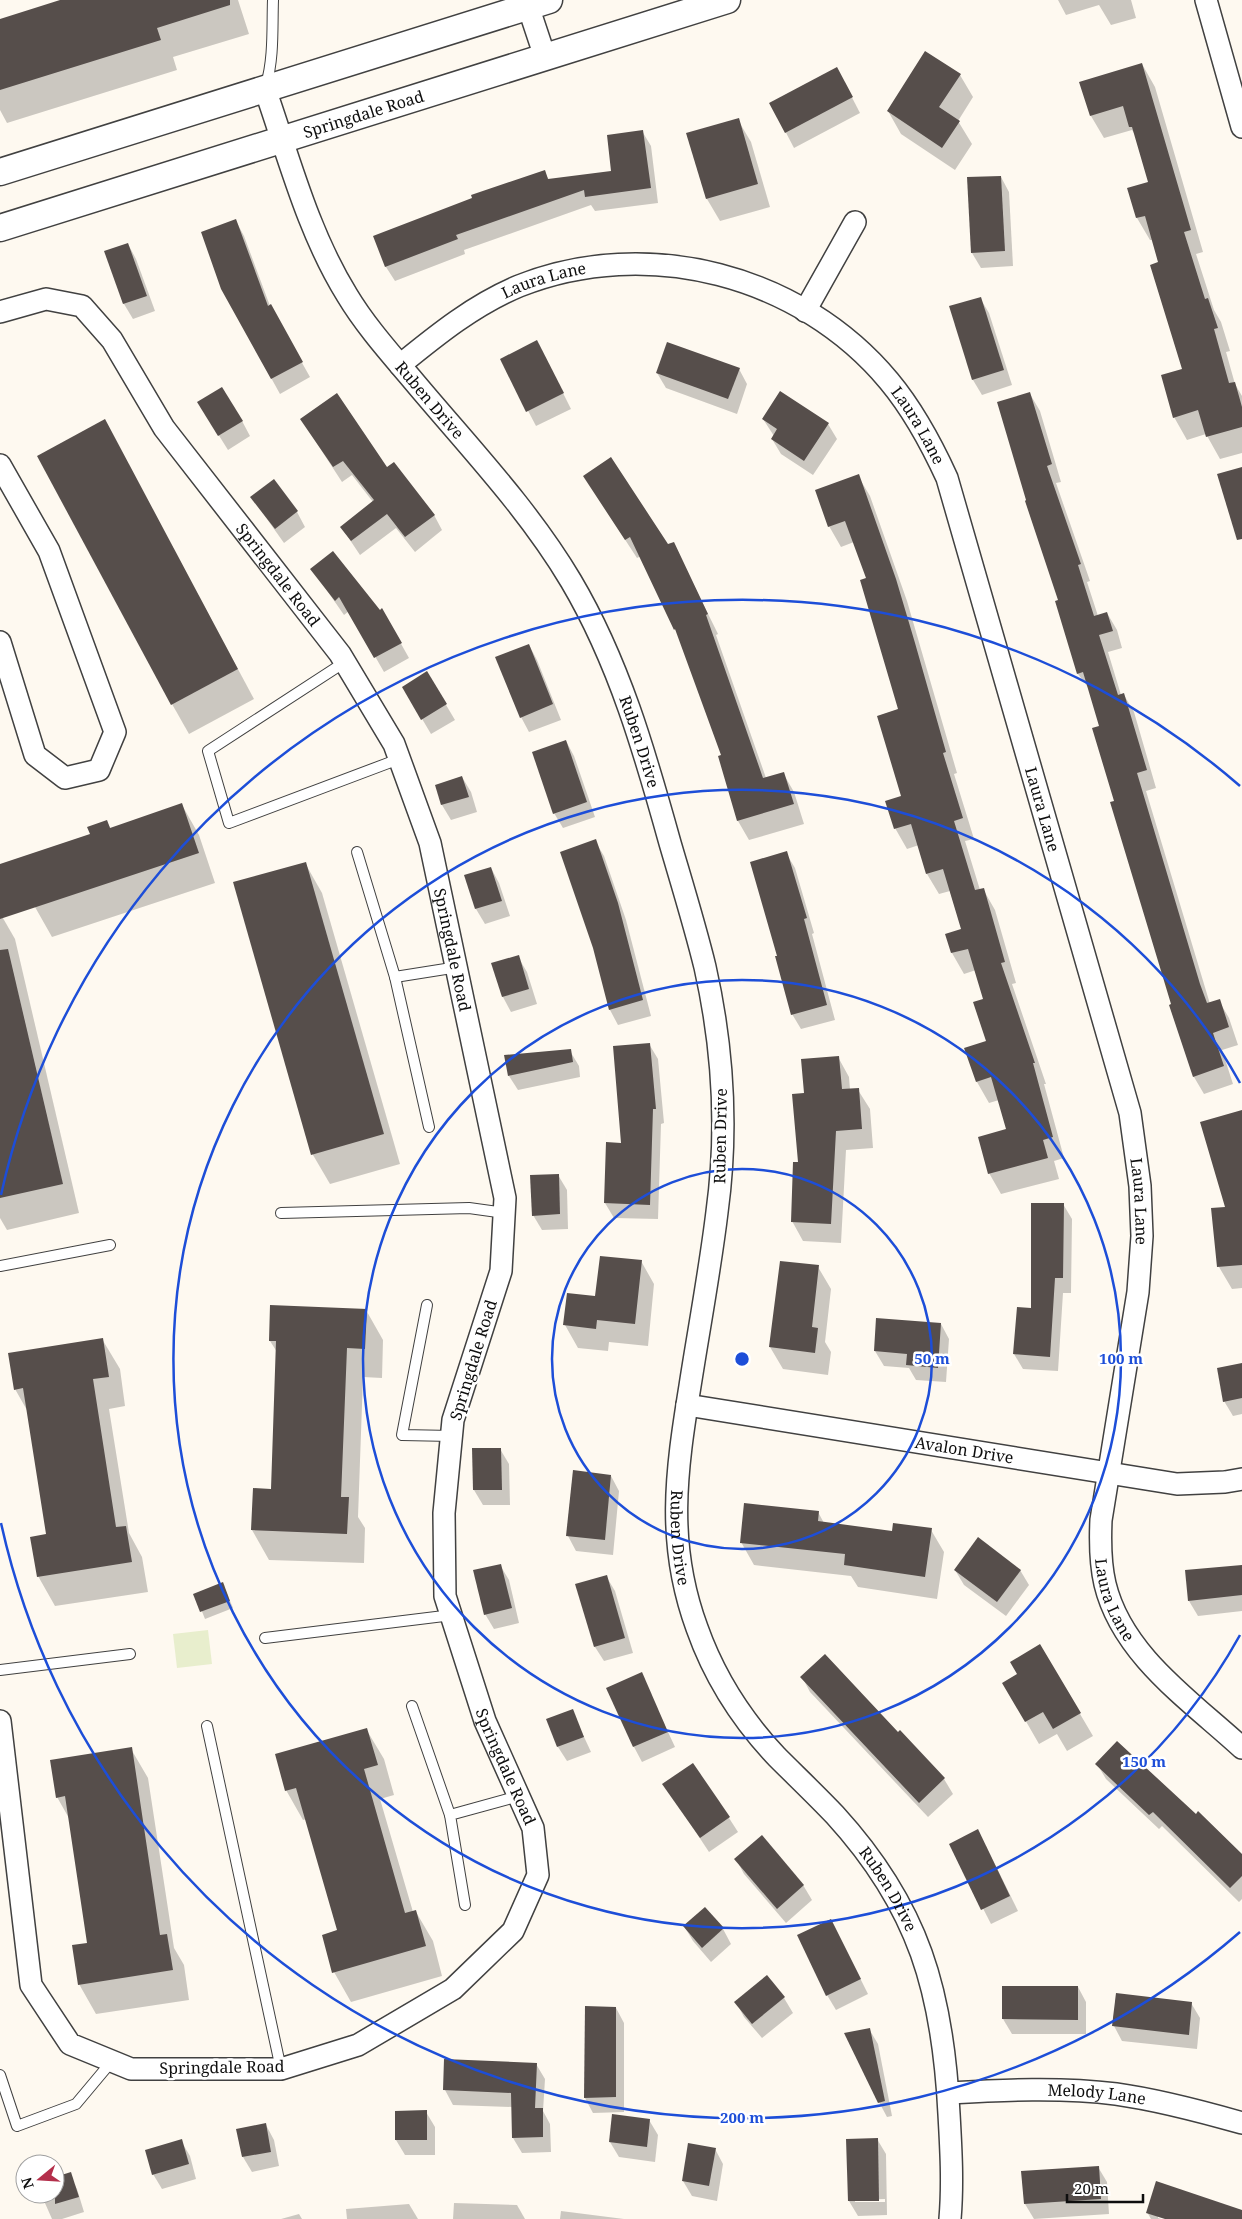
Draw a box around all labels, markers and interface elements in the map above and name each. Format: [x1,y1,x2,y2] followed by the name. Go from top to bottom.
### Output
[300,85,427,143] street label: Springdale Road
[498,257,588,303] street label: Laura Lane
[390,357,469,443] street label: Ruben Drive
[886,382,950,468] street label: Laura Lane
[231,519,326,631] street label: Springdale Road
[614,692,665,790] street label: Ruben Drive
[1020,764,1065,854] street label: Laura Lane
[429,886,476,1014] street label: Springdale Road
[708,1088,732,1184] street label: Ruben Drive
[1125,1156,1153,1246] street label: Laura Lane
[444,1297,502,1423] street label: Springdale Road
[914,1348,950,1368] text: 50 m
[1099,1348,1143,1368] text: 100 m
[733,1350,751,1368] centre of rings
[914,1431,1015,1469] street label: Avalon Drive
[666,1490,695,1587] street label: Ruben Drive
[1090,1557,1140,1646] street label: Laura Lane
[471,1706,541,1828] street label: Springdale Road
[1122,1751,1166,1771] text: 150 m
[854,1842,922,1935] street label: Ruben Drive
[159,2055,285,2079] street label: Springdale Road
[1047,2079,1148,2110] street label: Melody Lane
[720,2107,764,2127] text: 200 m
[15,2154,65,2204] north arrow
[1067,2172,1143,2204] scale bar
[16,2175,38,2191] text: N
[1074,2178,1109,2198] text: 20 m

